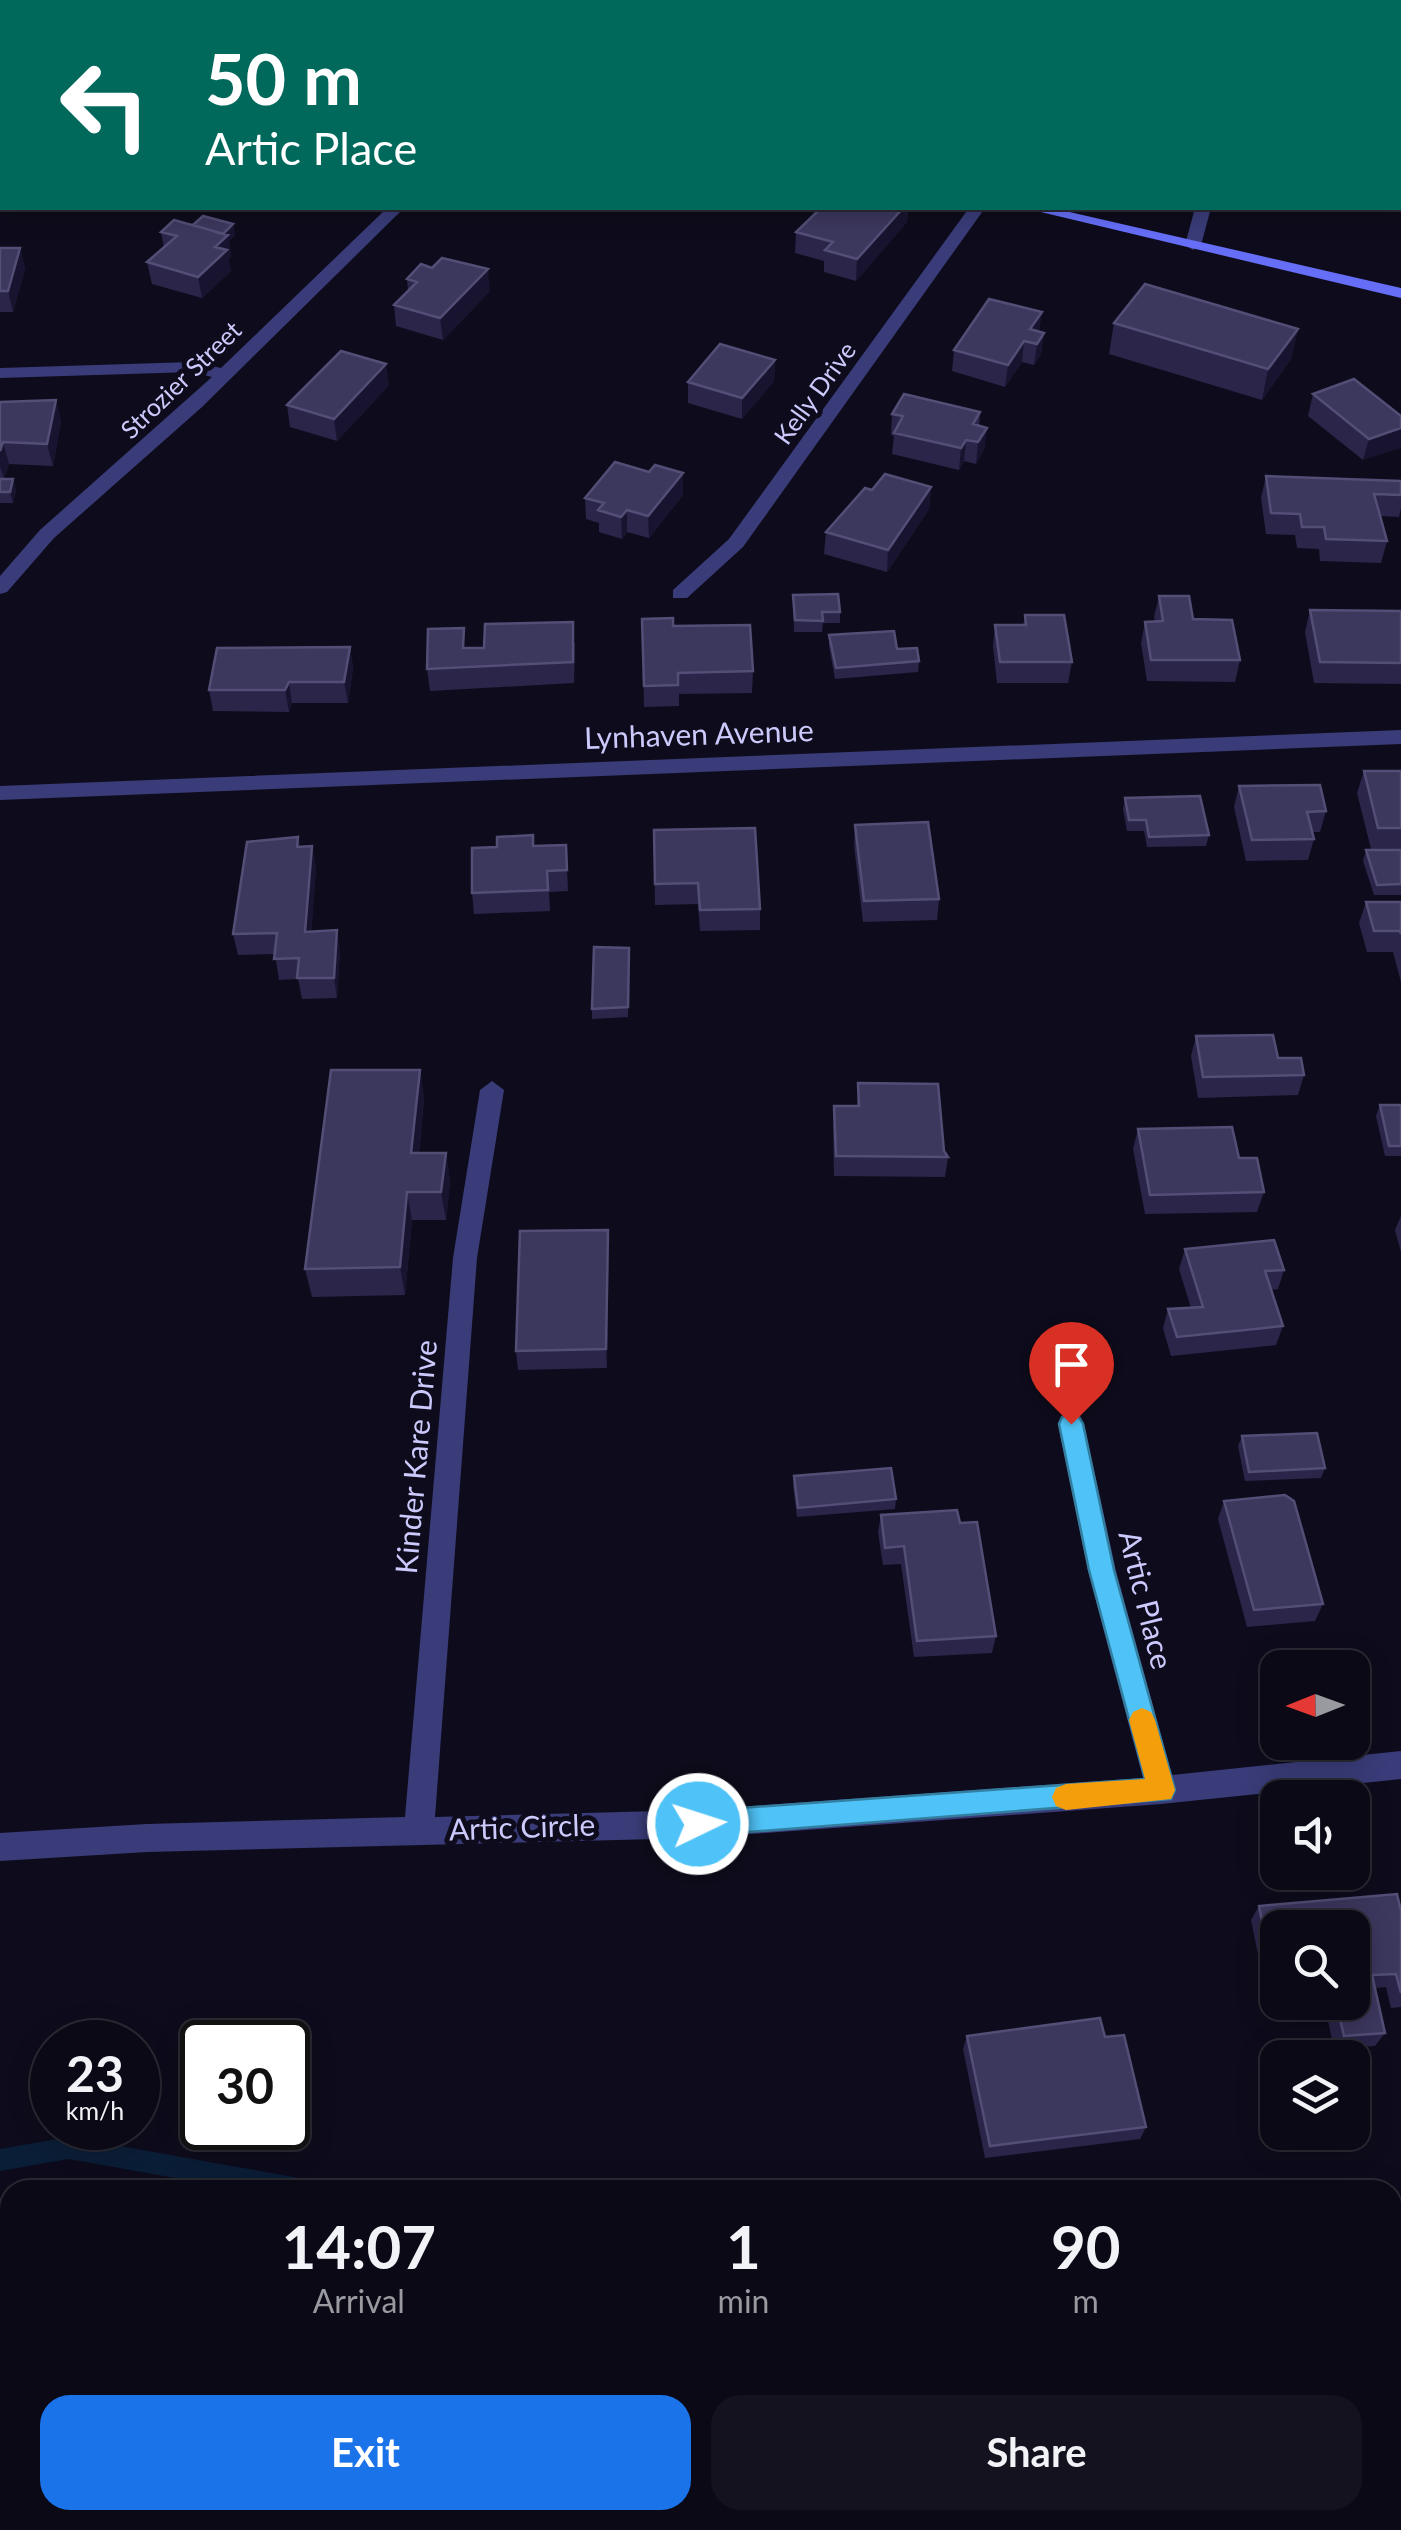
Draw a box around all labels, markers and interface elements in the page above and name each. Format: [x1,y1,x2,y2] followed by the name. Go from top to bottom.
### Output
[205,36,362,120] text: 50 m
[40,40,170,170] icon: left
[205,121,417,175] text: Artic Place
[114,314,247,444] street label: Strozier Street
[767,336,861,449] street label: Kelly Drive
[583,711,814,755] street label: Lynhaven Avenue
[1029,1322,1114,1425] pin
[1044,1337,1099,1392] icon: arrive
[387,1338,443,1575] street label: Kinder Kare Drive
[1112,1527,1182,1673] street label: Artic Place
[1260,1650,1370,1760] north arrow
[1260,1650,1370,2150] map controls
[646,1772,750,1876] position arrow
[1260,1780,1370,1890] button: sound
[448,1805,596,1847] street label: Artic Circle
[1260,1910,1370,2020] button: search
[180,2020,310,2150] speed limit sign: 30
[1260,2040,1370,2150] button: layers
[66,2043,124,2103] text: 23
[66,2095,124,2125] text: km/h
[281,2210,436,2282] text: 14:07
[726,2210,761,2282] text: 1
[1051,2210,1121,2282] text: 90
[313,2281,405,2320] text: Arrival
[718,2281,769,2320] text: min
[1073,2281,1099,2320] text: m
[40,2395,691,2510] button: Exit
[711,2395,1362,2510] button: Share

